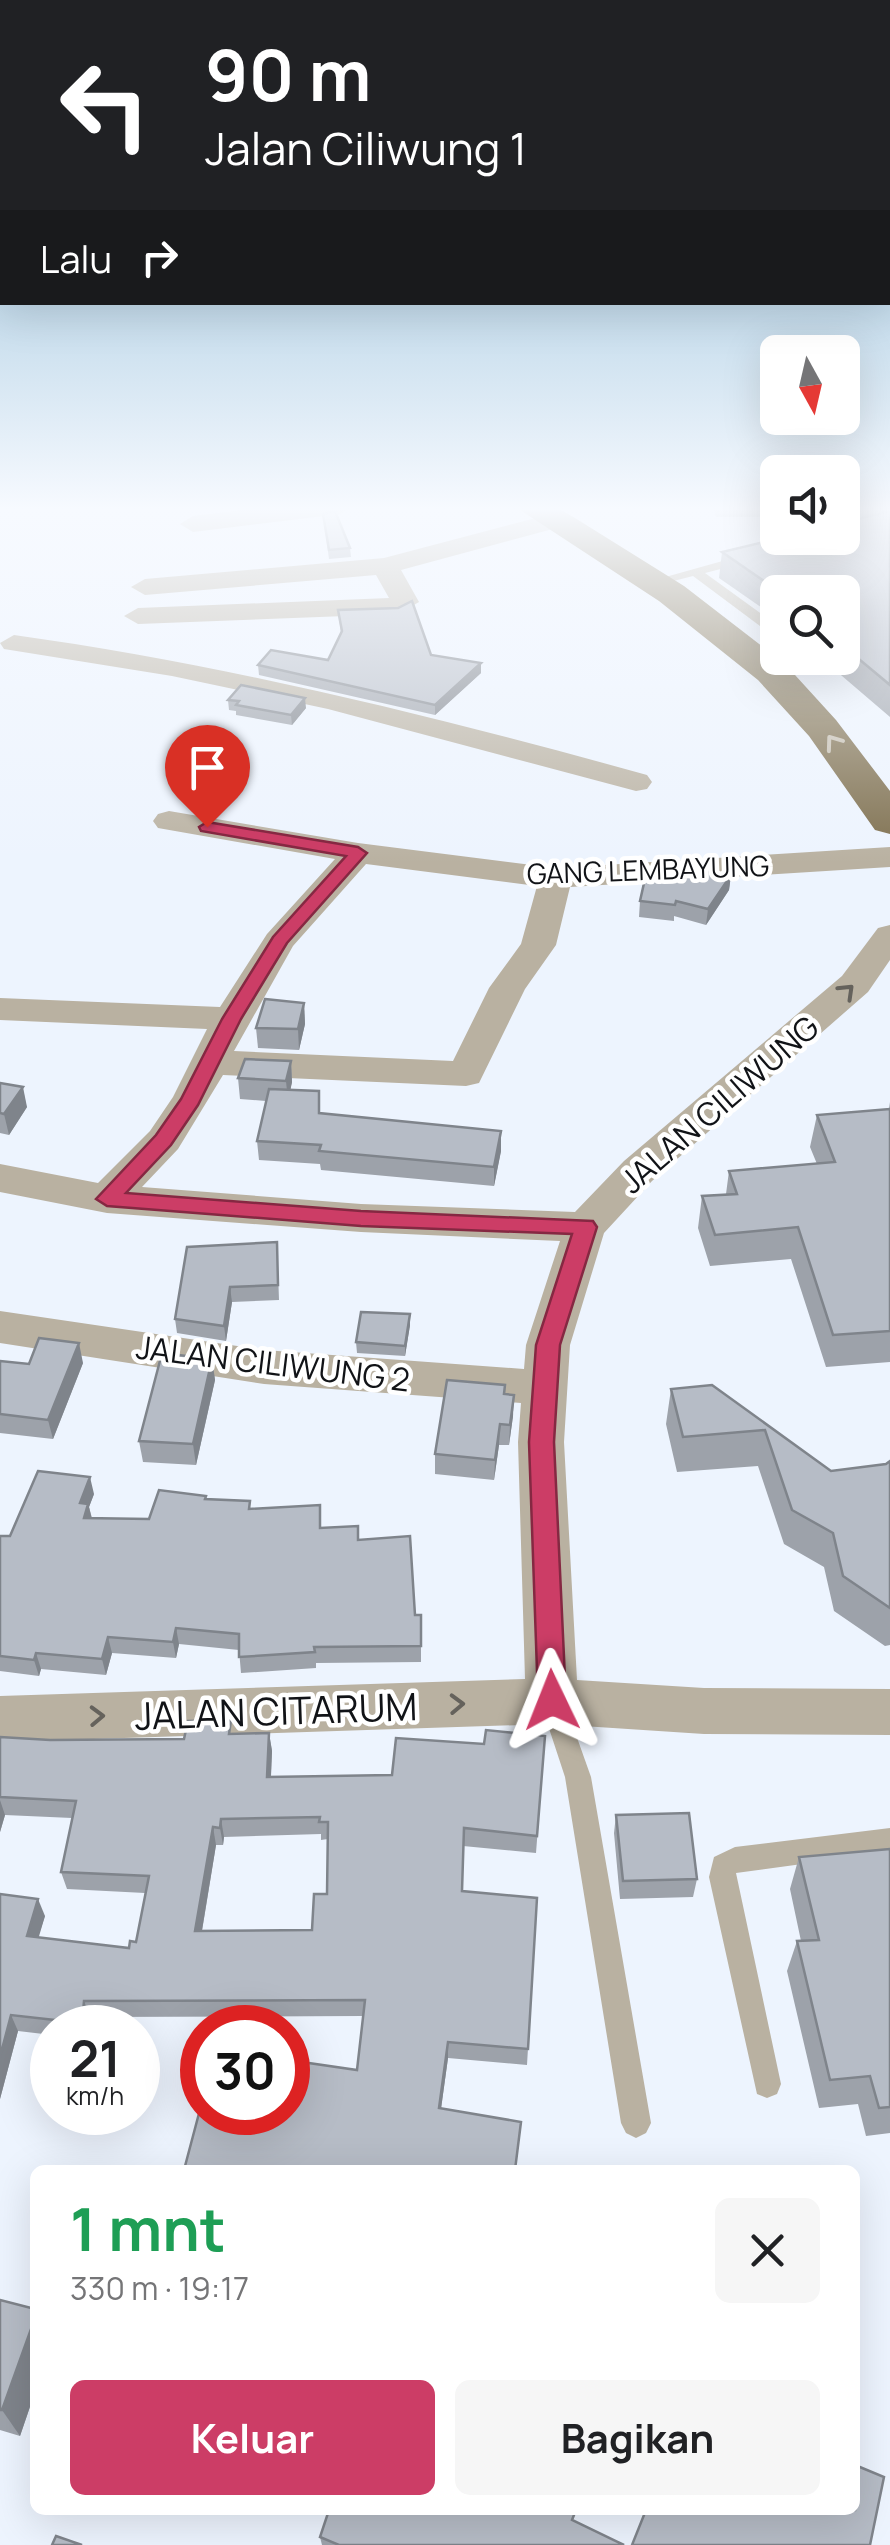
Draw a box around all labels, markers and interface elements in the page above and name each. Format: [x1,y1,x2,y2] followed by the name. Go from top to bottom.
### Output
[205,26,372,122] text: 90 m
[40,40,170,170] icon: left
[205,117,527,179] text: Jalan Ciliwung 1
[132,230,187,285] icon: right
[40,232,112,284] text: Lalu
[760,335,860,435] north arrow
[760,335,860,675] map controls
[760,455,860,555] button: sound
[760,575,860,675] button: search
[165,725,250,828] pin
[827,735,845,753] one-way arrow
[180,740,235,795] icon: arrive
[526,846,770,892] street label: GANG LEMBAYUNG
[835,985,853,1003] one-way arrow
[610,1005,828,1203] street label: JALAN CILIWUNG
[134,1324,412,1402] street label: JALAN CILIWUNG 2
[500,1648,604,1752] position arrow
[134,1679,418,1741] street label: JALAN CITARUM
[450,1693,466,1714] one-way arrow
[90,1706,106,1727] one-way arrow
[180,2005,310,2135] speed limit sign: 30
[69,2024,121,2092] text: 21
[66,2078,124,2113] text: km/h
[70,2187,226,2269] text: 1 mnt
[715,2198,820,2303] button: close
[70,2266,249,2310] text: 330 m · 19:17
[70,2380,435,2495] button: Keluar
[455,2380,820,2495] button: Bagikan

